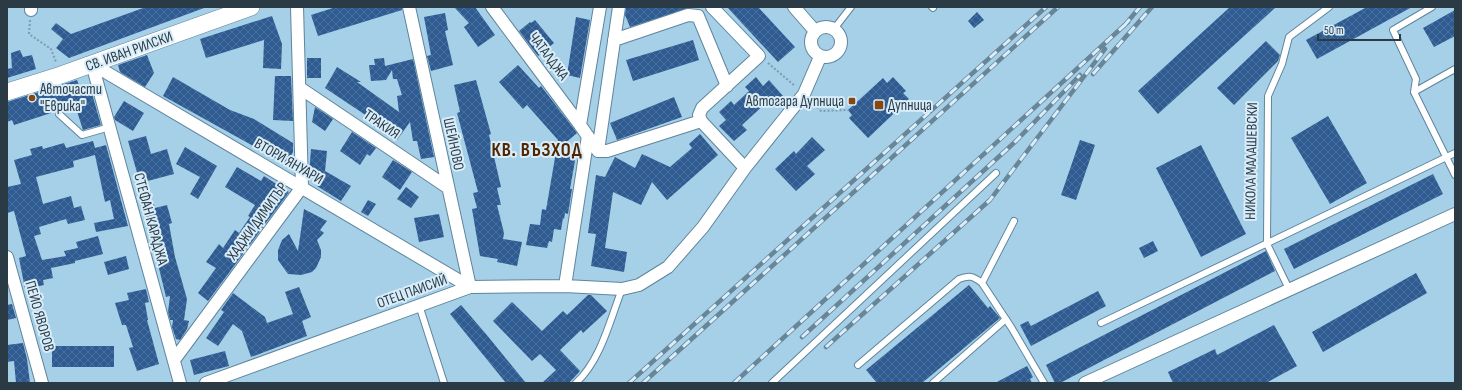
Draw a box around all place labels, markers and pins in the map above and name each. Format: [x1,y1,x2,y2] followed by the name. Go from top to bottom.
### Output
[39,80,102,116] place label: Авточасти "Еврика"
[745,92,844,111] place label: Автогара Дупница
[27,93,37,103] marker: Авточасти "Еврика"
[847,96,857,106] marker: Автогара Дупница
[888,96,932,115] place label: Дупница
[873,99,885,111] marker: Дупница

